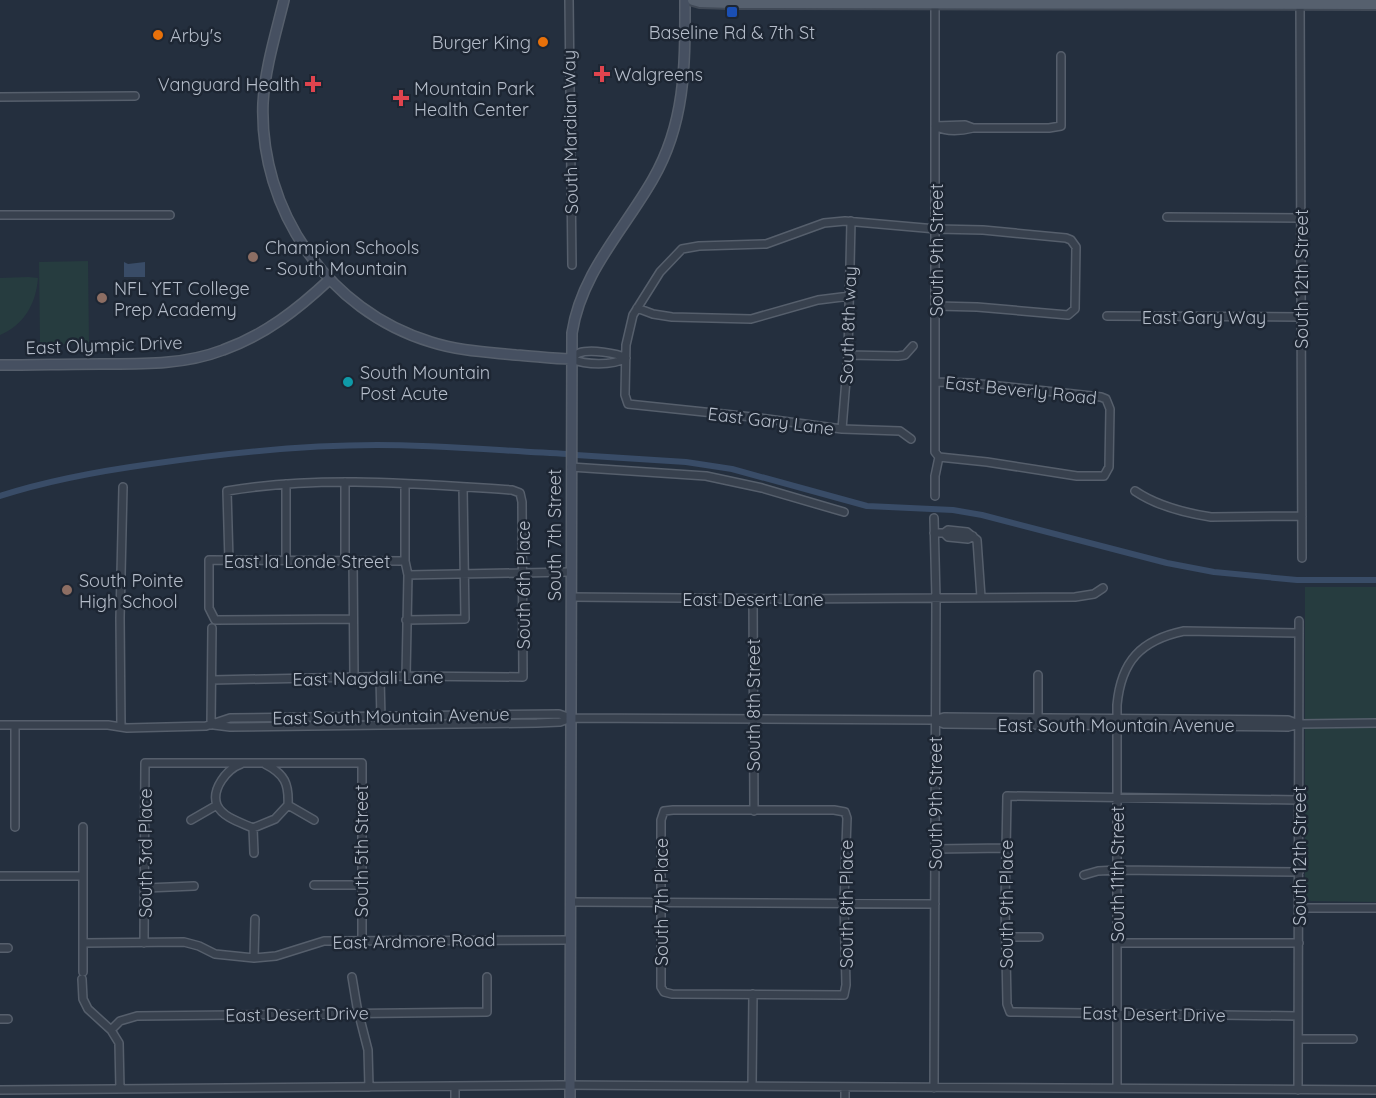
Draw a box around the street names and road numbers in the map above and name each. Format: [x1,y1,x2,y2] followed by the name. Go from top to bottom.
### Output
[557,50,583,214] street label: South Mardian Way
[925,184,948,316] street label: South 9th Street
[1290,209,1313,349] street label: South 12th Street
[834,266,862,384] street label: South 8th way
[1142,306,1266,329] street label: East Gary Way
[25,331,183,359] street label: East Olympic Drive
[944,371,1098,409] street label: East Beverly Road
[706,402,836,440] street label: East Gary Lane
[543,469,566,601] street label: South 7th Street
[512,521,535,649] street label: South 6th Place
[224,550,390,573] street label: East la Londe Street
[682,588,824,611] street label: East Desert Lane
[742,639,765,771] street label: South 8th Street
[292,665,444,691] street label: East Nagdali Lane
[272,702,510,730] street label: East South Mountain Avenue
[997,714,1235,737] street label: East South Mountain Avenue
[924,737,947,869] street label: South 9th Street
[350,785,373,917] street label: South 5th Street
[1288,786,1311,926] street label: South 12th Street
[134,788,157,918] street label: South 3rd Place
[1106,806,1129,942] street label: South 11th Street
[650,838,673,966] street label: South 7th Place
[995,839,1018,969] street label: South 9th Place
[835,840,858,968] street label: South 8th Place
[332,928,496,954] street label: East Ardmore Road
[225,1001,369,1027] street label: East Desert Drive
[1082,1001,1226,1027] street label: East Desert Drive

